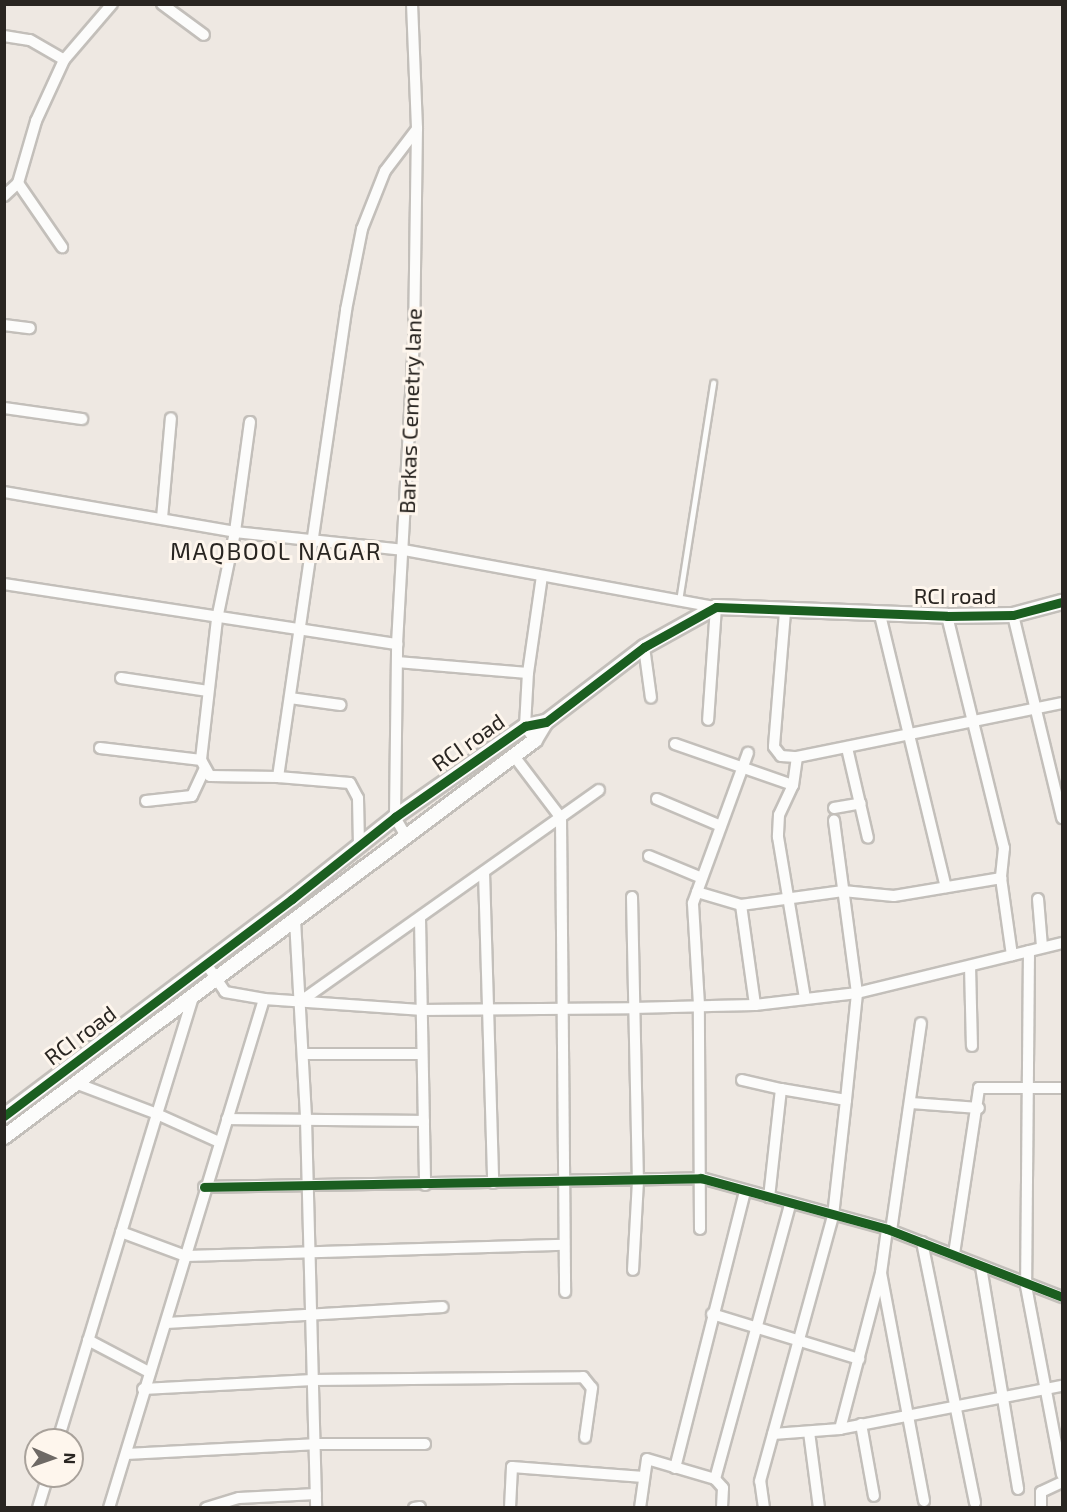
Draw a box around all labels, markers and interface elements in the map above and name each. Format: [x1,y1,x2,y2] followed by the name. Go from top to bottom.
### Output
[393,307,427,515] street label: Barkas Cemetry lane
[170,537,382,565] district label: MAQBOOL NAGAR
[914,583,996,609] street label: RCI road
[427,708,509,776] street label: RCI road
[39,1000,121,1070] street label: RCI road
[24,1428,84,1488] north arrow
[61,1452,80,1465] text: N

